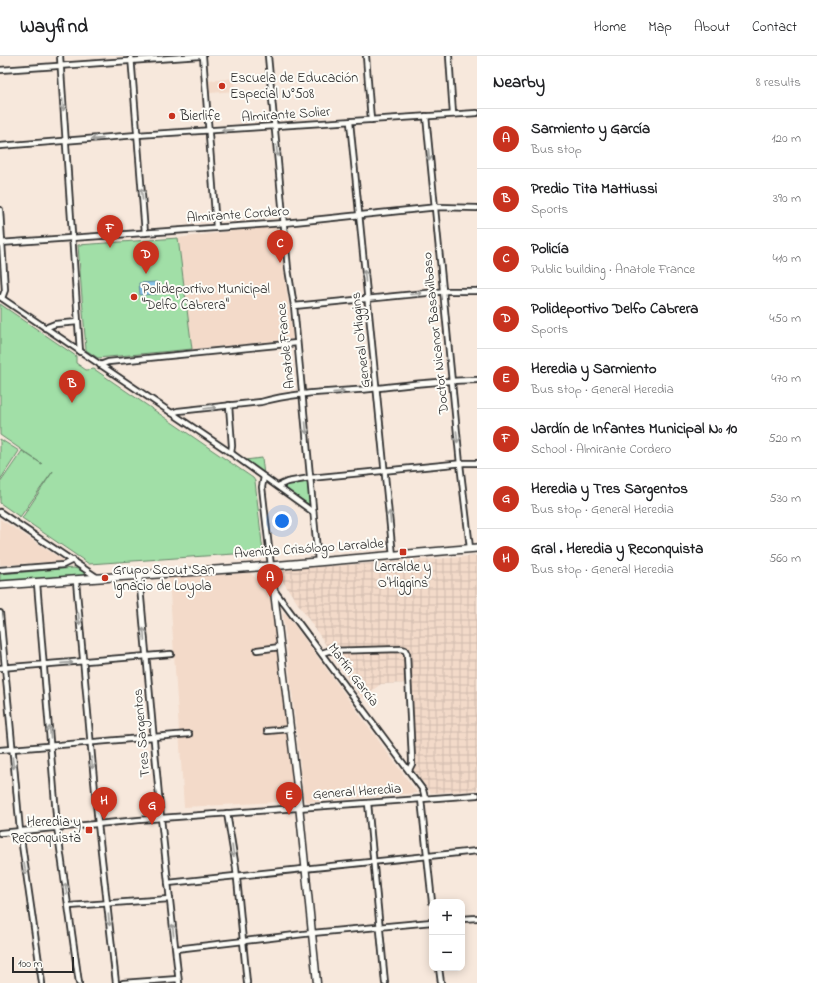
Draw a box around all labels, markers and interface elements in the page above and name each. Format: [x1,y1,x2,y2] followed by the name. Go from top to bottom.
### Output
[20,14,88,41] text: Wayfind
[594,17,626,38] text: Home
[648,17,672,38] text: Map
[694,17,730,38] text: About
[752,17,797,38] text: Contact
[230,68,358,105] place label: Escuela de Educación Especial N°508
[493,70,545,95] text: Nearby
[756,73,801,92] text: 8 results
[217,81,227,91] marker: Escuela de Educación Especial N°508
[60,98,67,111] one-way arrow
[241,101,332,129] street label: Almirante Solier
[179,106,221,127] place label: Bierlife
[167,111,177,121] marker: Bierlife
[531,118,650,140] text: Sarmiento y García
[221,126,234,133] one-way arrow
[502,129,510,148] text: A
[771,129,801,148] text: 120 m
[91,135,104,142] one-way arrow
[531,140,582,159] text: Bus stop
[273,144,281,157] one-way arrow
[426,148,433,161] one-way arrow
[531,178,658,200] text: Predio Tita Mattiussi
[138,188,145,201] one-way arrow
[502,189,510,208] text: B
[773,189,801,208] text: 390 m
[531,200,568,219] text: Sports
[186,201,290,229] street label: Almirante Cordero
[97,215,123,248] pin: F
[267,230,293,263] pin: C
[531,238,569,260] text: Policía
[133,241,159,274] pin: D
[502,249,510,268] text: C
[773,249,801,268] text: 410 m
[417,251,455,416] street label: Doctor Nicanor Basavilbaso
[531,260,695,279] text: Public building · Anatole France
[362,270,369,283] one-way arrow
[142,279,270,316] place label: Polideportivo Municipal "Delfo Cabrera"
[409,290,422,297] one-way arrow
[346,291,377,389] street label: General O'Higgins
[129,292,139,302] marker: Polideportivo Municipal "Delfo Cabrera"
[531,298,698,320] text: Polideportivo Delfo Cabrera
[271,301,301,390] street label: Anatole France
[501,309,511,328] text: D
[769,309,801,328] text: 450 m
[531,320,568,339] text: Sports
[531,358,657,380] text: Heredia y Sarmiento
[502,369,510,388] text: E
[771,369,801,388] text: 470 m
[59,370,85,403] pin: B
[531,380,674,399] text: Bus stop · General Heredia
[332,388,345,395] one-way arrow
[203,404,216,411] one-way arrow
[531,418,737,440] text: Jardín de Infantes Municipal Nº 10
[302,421,309,434] one-way arrow
[502,429,510,448] text: F
[768,429,801,448] text: 520 m
[454,430,461,443] one-way arrow
[531,440,671,459] text: School · Almirante Cordero
[531,478,688,500] text: Heredia y Tres Sargentos
[502,489,510,508] text: G
[769,489,801,508] text: 530 m
[531,500,674,519] text: Bus stop · General Heredia
[272,511,292,531] your location
[386,511,393,524] one-way arrow
[234,533,385,566] street label: Avenida Crisólogo Larralde
[531,538,703,560] text: Gral . Heredia y Reconquista
[398,547,408,557] marker: Larralde y O'Higgins
[502,549,510,568] text: H
[769,549,801,568] text: 560 m
[375,557,432,595] place label: Larralde y O'Higgins
[113,560,215,598] place label: Grupo Scout San Ignacio de Loyola
[531,560,674,579] text: Bus stop · General Heredia
[257,564,283,597] pin: A
[100,573,110,583] marker: Grupo Scout San Ignacio de Loyola
[76,612,83,625] one-way arrow
[140,628,148,641] one-way arrow
[322,639,384,711] street label: Martín García
[60,660,73,667] one-way arrow
[128,688,157,778] street label: Tres Sargentos
[46,726,54,739] one-way arrow
[10,756,17,769] one-way arrow
[89,756,96,769] one-way arrow
[312,778,402,806] street label: General Heredia
[276,782,302,815] pin: E
[91,787,117,820] pin: H
[139,792,165,825] pin: G
[11,812,81,849] place label: Heredia y Reconquista
[84,825,94,835] marker: Heredia y Reconquista
[230,845,238,858] one-way arrow
[21,862,29,875] one-way arrow
[62,883,70,896] one-way arrow
[429,899,465,971] map controls
[429,899,465,935] button: +
[105,913,113,926] one-way arrow
[170,924,177,937] one-way arrow
[429,935,465,971] button: −
[12,955,74,974] scale bar
[18,956,42,972] text: 100 m

